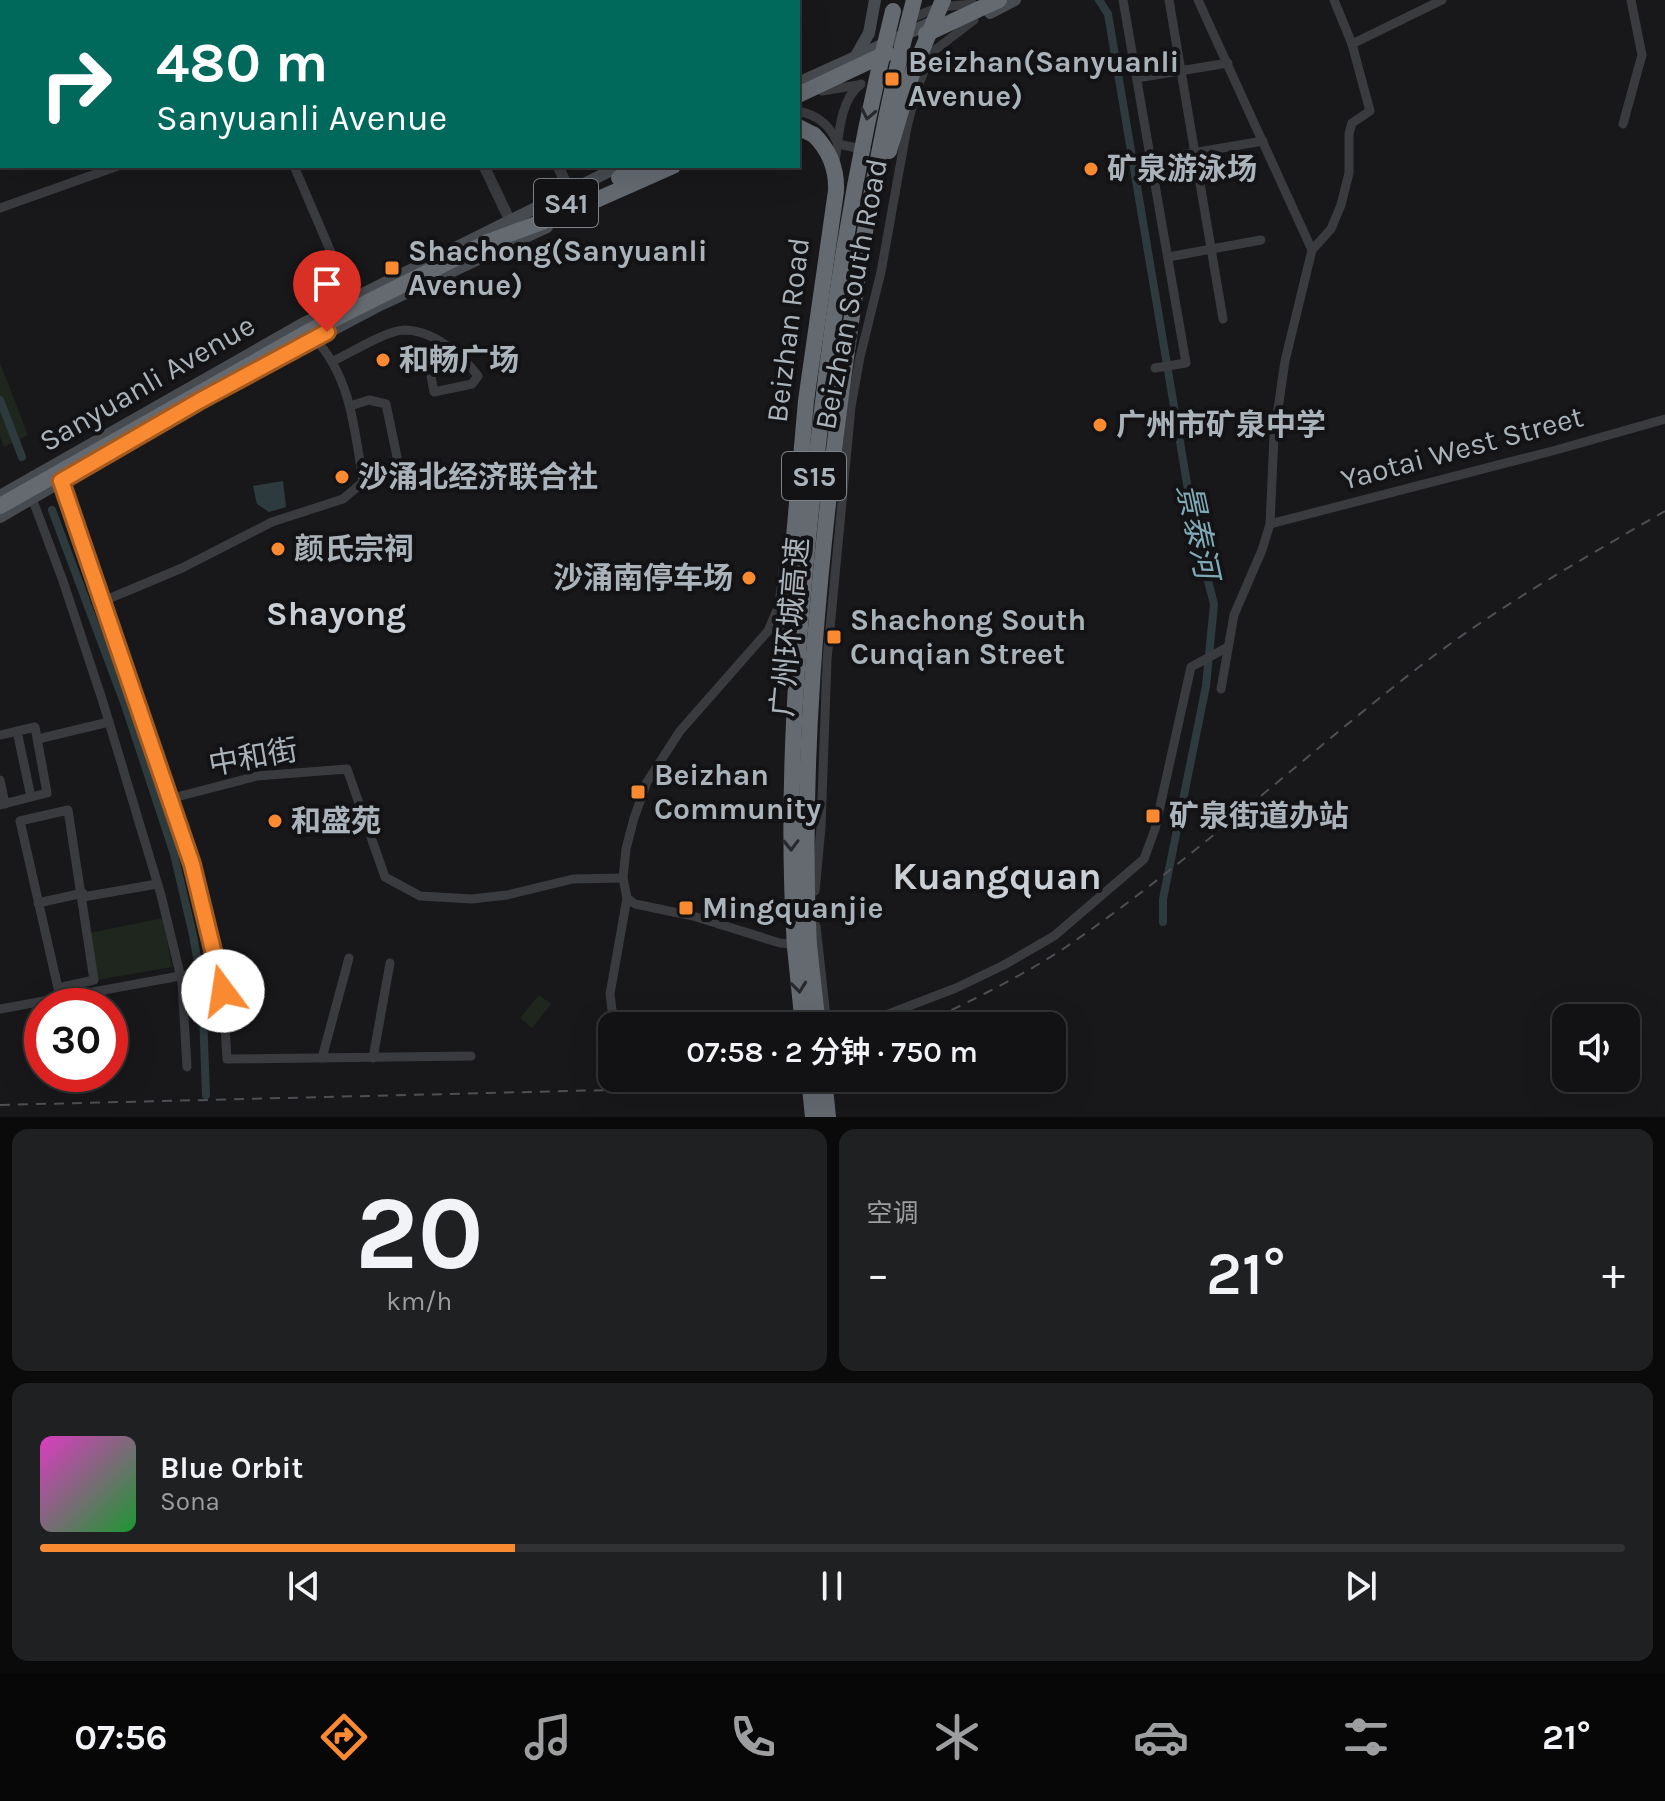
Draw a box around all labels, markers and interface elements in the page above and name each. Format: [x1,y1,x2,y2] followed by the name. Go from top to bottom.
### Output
[156,30,328,95] text: 480 m
[24,32,128,136] icon: right
[908,44,1179,114] place label: Beizhan(Sanyuanli Avenue)
[883,70,901,88] marker: Beizhan(Sanyuanli Avenue)
[156,97,447,139] text: Sanyuanli Avenue
[860,107,877,120] one-way arrow
[1107,151,1257,187] place label: 矿泉游泳场
[807,155,895,433] street label: Beizhan South Road
[1082,160,1100,178] marker: 矿泉游泳场
[534,179,598,227] road number: S41
[408,233,708,303] place label: Shachong(Sanyuanli Avenue)
[759,235,817,425] street label: Beizhan Road
[293,250,361,332] pin
[383,259,401,277] marker: Shachong(Sanyuanli Avenue)
[305,262,349,306] icon: arrive
[33,307,261,459] street label: Sanyuanli Avenue
[399,342,519,378] place label: 和畅广场
[374,351,392,369] marker: 和畅广场
[1337,398,1587,498] street label: Yaotai West Street
[1116,407,1326,443] place label: 广州市矿泉中学
[1091,416,1109,434] marker: 广州市矿泉中学
[782,452,846,500] road number: S15
[358,459,598,495] place label: 沙涌北经济联合社
[333,468,351,486] marker: 沙涌北经济联合社
[1169,480,1227,588] water label: 景泰河
[294,531,414,567] place label: 颜氏宗祠
[764,536,816,718] street label: 广州环城高速
[269,540,287,558] marker: 颜氏宗祠
[553,560,733,596] place label: 沙涌南停车场
[740,569,758,587] marker: 沙涌南停车场
[266,594,406,634] district label: Shayong
[850,602,1086,672] place label: Shachong South Cunqian Street
[825,628,843,646] marker: Shachong South Cunqian Street
[206,731,300,783] street label: 中和街
[654,757,821,827] place label: Beizhan Community
[629,783,647,801] marker: Beizhan Community
[1169,798,1349,834] place label: 矿泉街道办站
[291,803,381,839] place label: 和盛苑
[1144,807,1162,825] marker: 矿泉街道办站
[266,812,284,830] marker: 和盛苑
[782,839,799,852] one-way arrow
[892,854,1102,899] district label: Kuangquan
[702,890,883,926] place label: Mingquanjie
[677,899,695,917] marker: Mingquanjie
[181,949,265,1033] position arrow
[791,981,808,994] one-way arrow
[24,988,128,1092] speed limit sign: 30
[1552,1004,1640,1092] map controls
[1552,1004,1640,1092] button: sound
[686,1034,978,1070] text: 07:58 · 2 分钟 · 750 m
[355,1173,484,1294] text: 20
[867,1198,919,1229] text: 空调
[1206,1239,1285,1309] text: 21°
[867,1249,890,1300] text: −
[1602,1249,1625,1300] text: +
[386,1286,452,1317] text: km/h
[160,1450,303,1486] text: Blue Orbit
[160,1486,220,1517] text: Sona
[282,1564,326,1608] icon: previous
[810,1564,854,1608] icon: pause
[1339,1564,1383,1608] icon: next
[316,1709,372,1765] icon: directions
[520,1709,576,1765] icon: music
[725,1709,781,1765] icon: phone
[929,1709,985,1765] icon: climate
[1133,1709,1189,1765] icon: car
[1338,1709,1394,1765] icon: filters
[74,1716,167,1758] text: 07:56
[1542,1716,1591,1758] text: 21°

